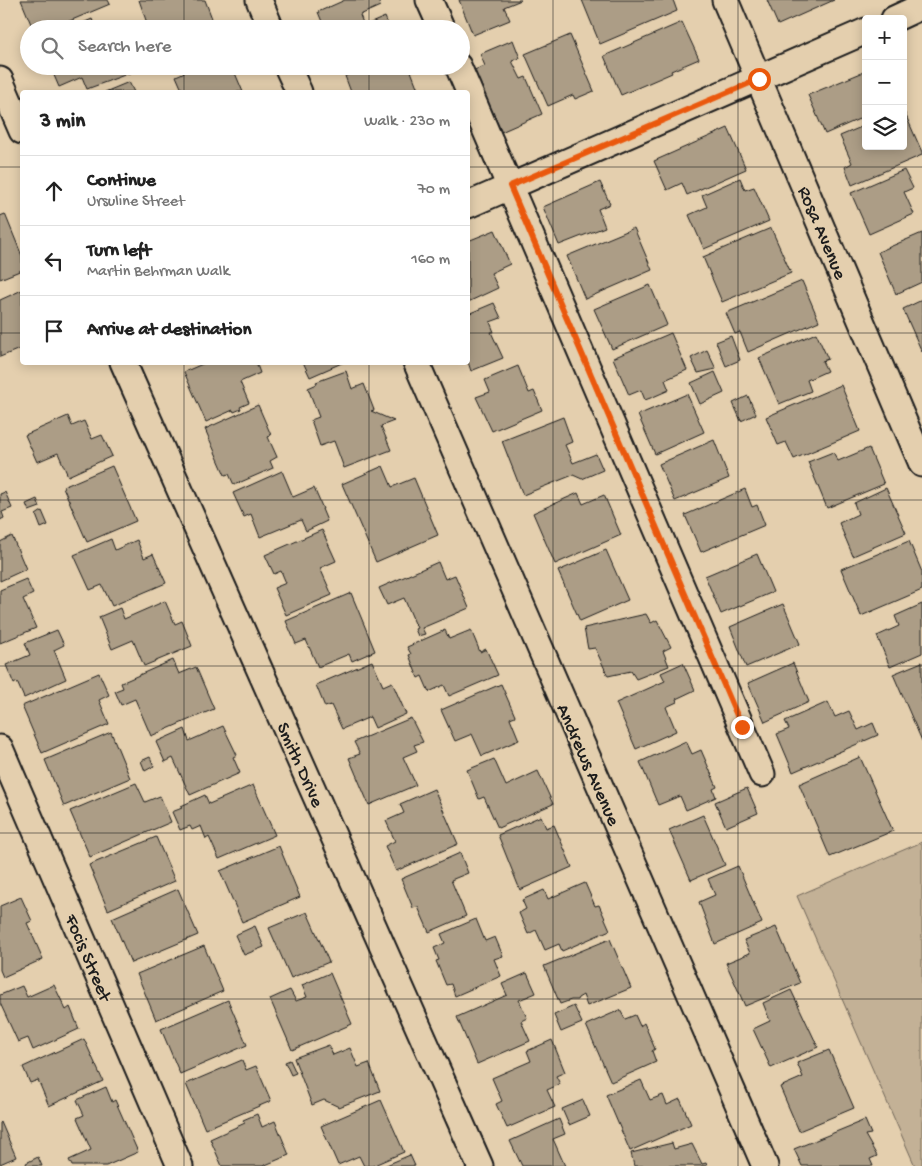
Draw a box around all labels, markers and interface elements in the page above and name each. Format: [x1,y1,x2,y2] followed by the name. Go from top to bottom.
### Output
[862,15,907,150] map controls
[862,15,907,60] button: +
[20,20,470,75] search box
[38,34,66,62] icon: search
[78,36,172,59] text: Search here
[862,60,907,105] button: −
[748,68,771,91] route start
[862,105,907,150] button: layers
[40,110,85,135] text: 3 min
[364,113,450,132] text: Walk · 230 m
[87,170,156,193] text: Continue
[40,177,68,205] icon: ahead
[417,181,450,200] text: 70 m
[791,183,851,284] street label: Rosa Avenue
[87,193,185,212] text: Ursuline Street
[87,240,151,263] text: Turn left
[40,247,68,275] icon: left
[411,251,450,270] text: 160 m
[87,263,230,282] text: Martin Behrman Walk
[40,317,68,345] icon: arrive
[87,319,251,342] text: Arrive at destination
[550,701,624,830] street label: Andrews Avenue
[731,716,754,739] route end
[270,720,328,812] street label: Smith Drive
[58,910,116,1007] street label: Focis Street

